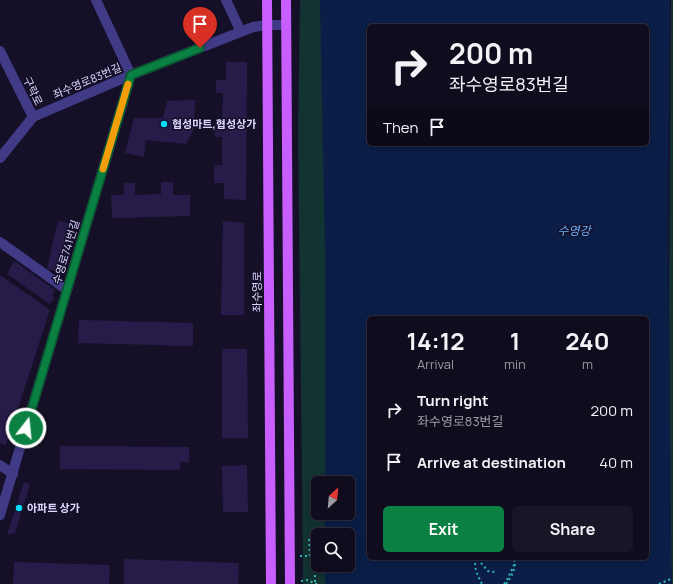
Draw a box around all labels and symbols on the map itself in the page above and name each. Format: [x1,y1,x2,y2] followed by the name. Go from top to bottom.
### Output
[183,7.0,217,48] pin
[50,59,123,102] street label: 좌수영로83번길
[20,74,47,108] street label: 구락로
[172,116,256,131] place label: 협성마트,협성상가
[159,119,169,129] marker: 협성마트,협성상가
[49,218,82,286] street label: 수영로741번길
[557,222,593,239] water label: 수영강
[249,272,264,312] street label: 좌수영로
[5,407,47,449] position arrow
[311,476,355,520] north arrow
[27,500,80,515] place label: 아파트 상가
[14,503,24,513] marker: 아파트 상가

